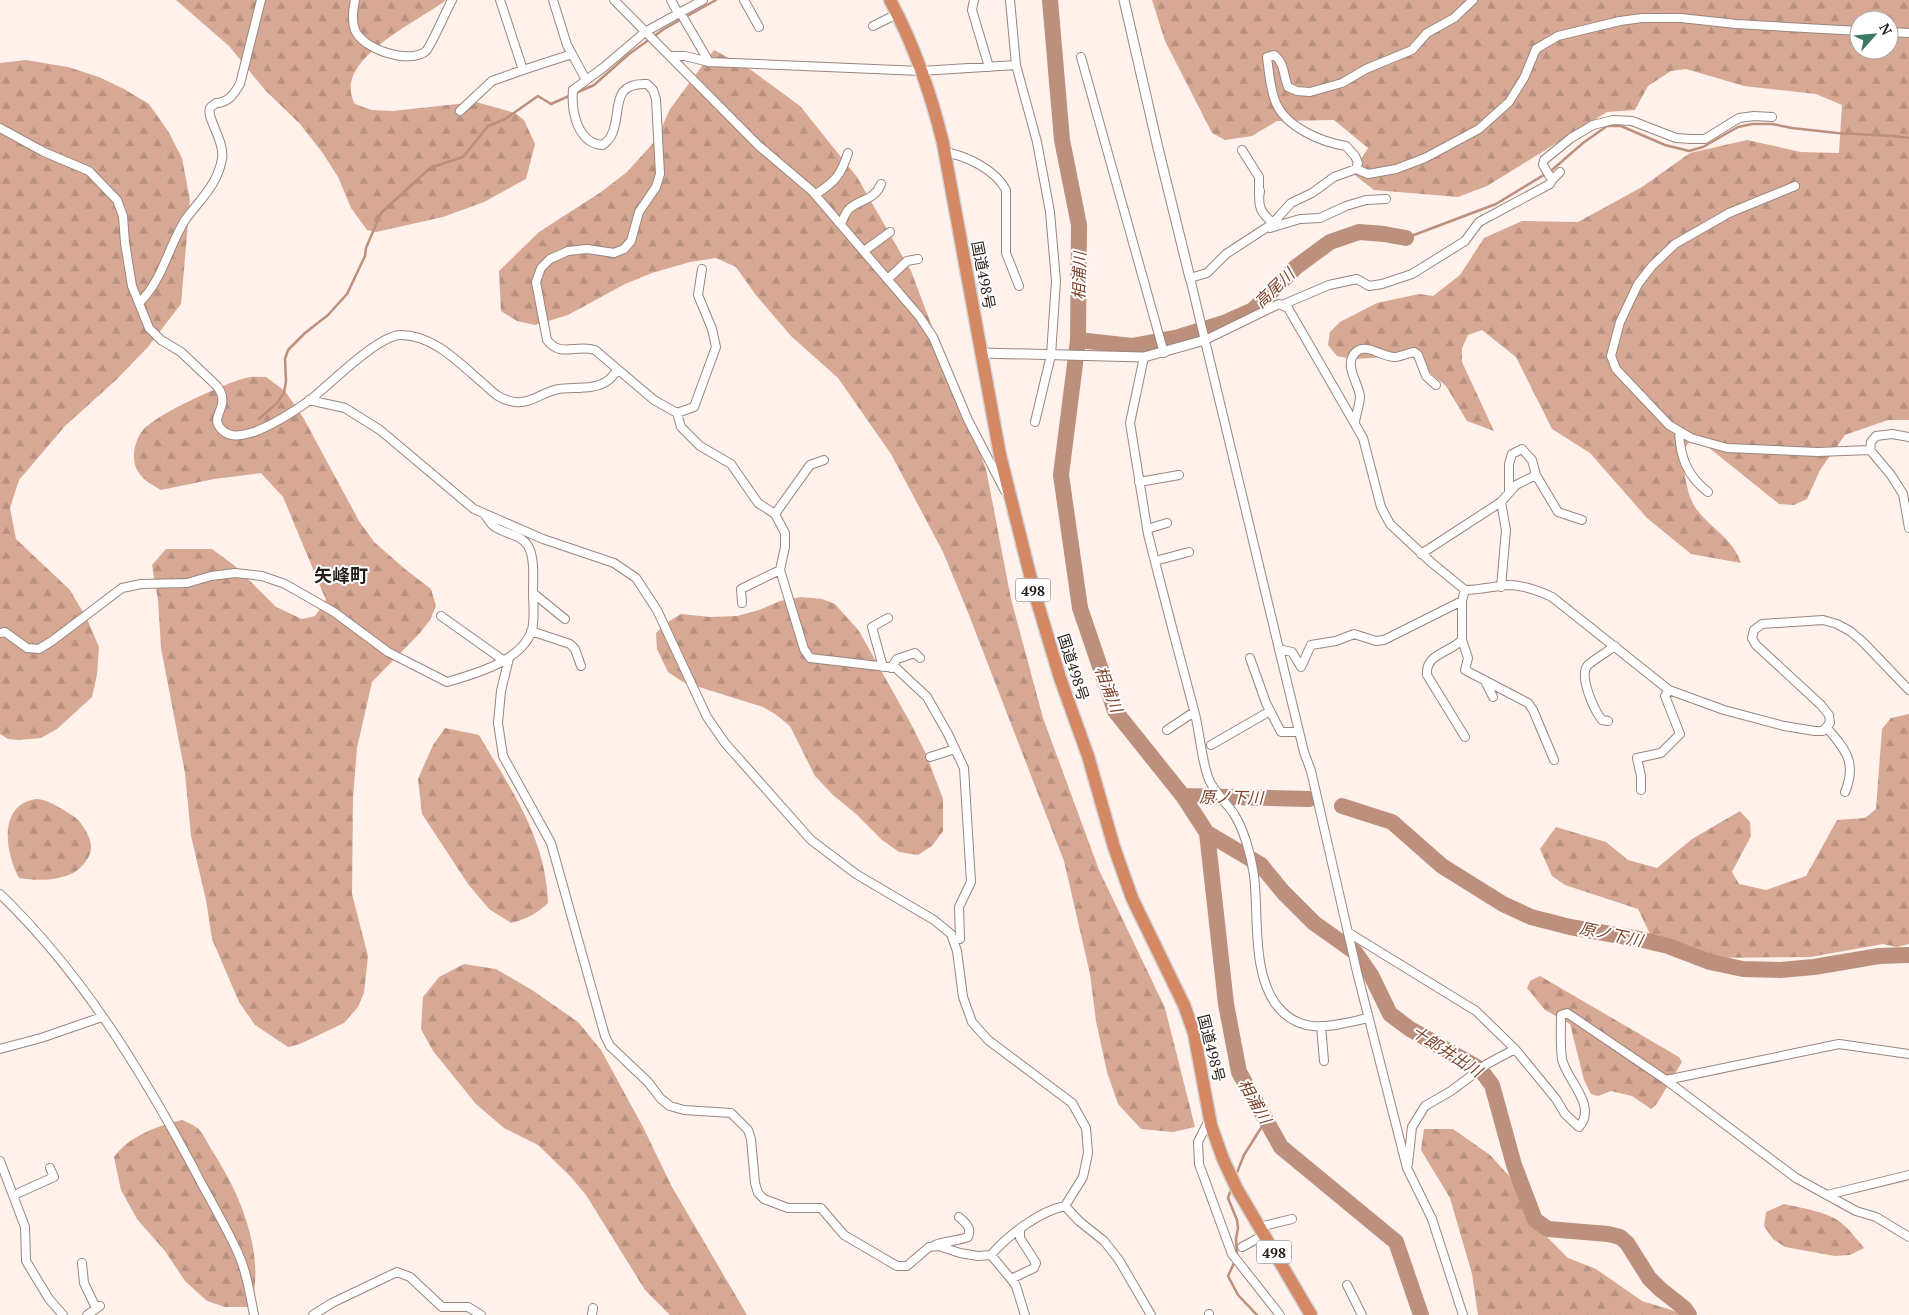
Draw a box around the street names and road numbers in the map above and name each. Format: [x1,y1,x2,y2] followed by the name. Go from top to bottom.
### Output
[968,239,1000,311] street label: 国道498号
[1016,578,1050,602] road number: 498
[1054,631,1094,703] street label: 国道498号
[1194,1012,1230,1084] street label: 国道498号
[1256,1240,1292,1264] road number: 498

